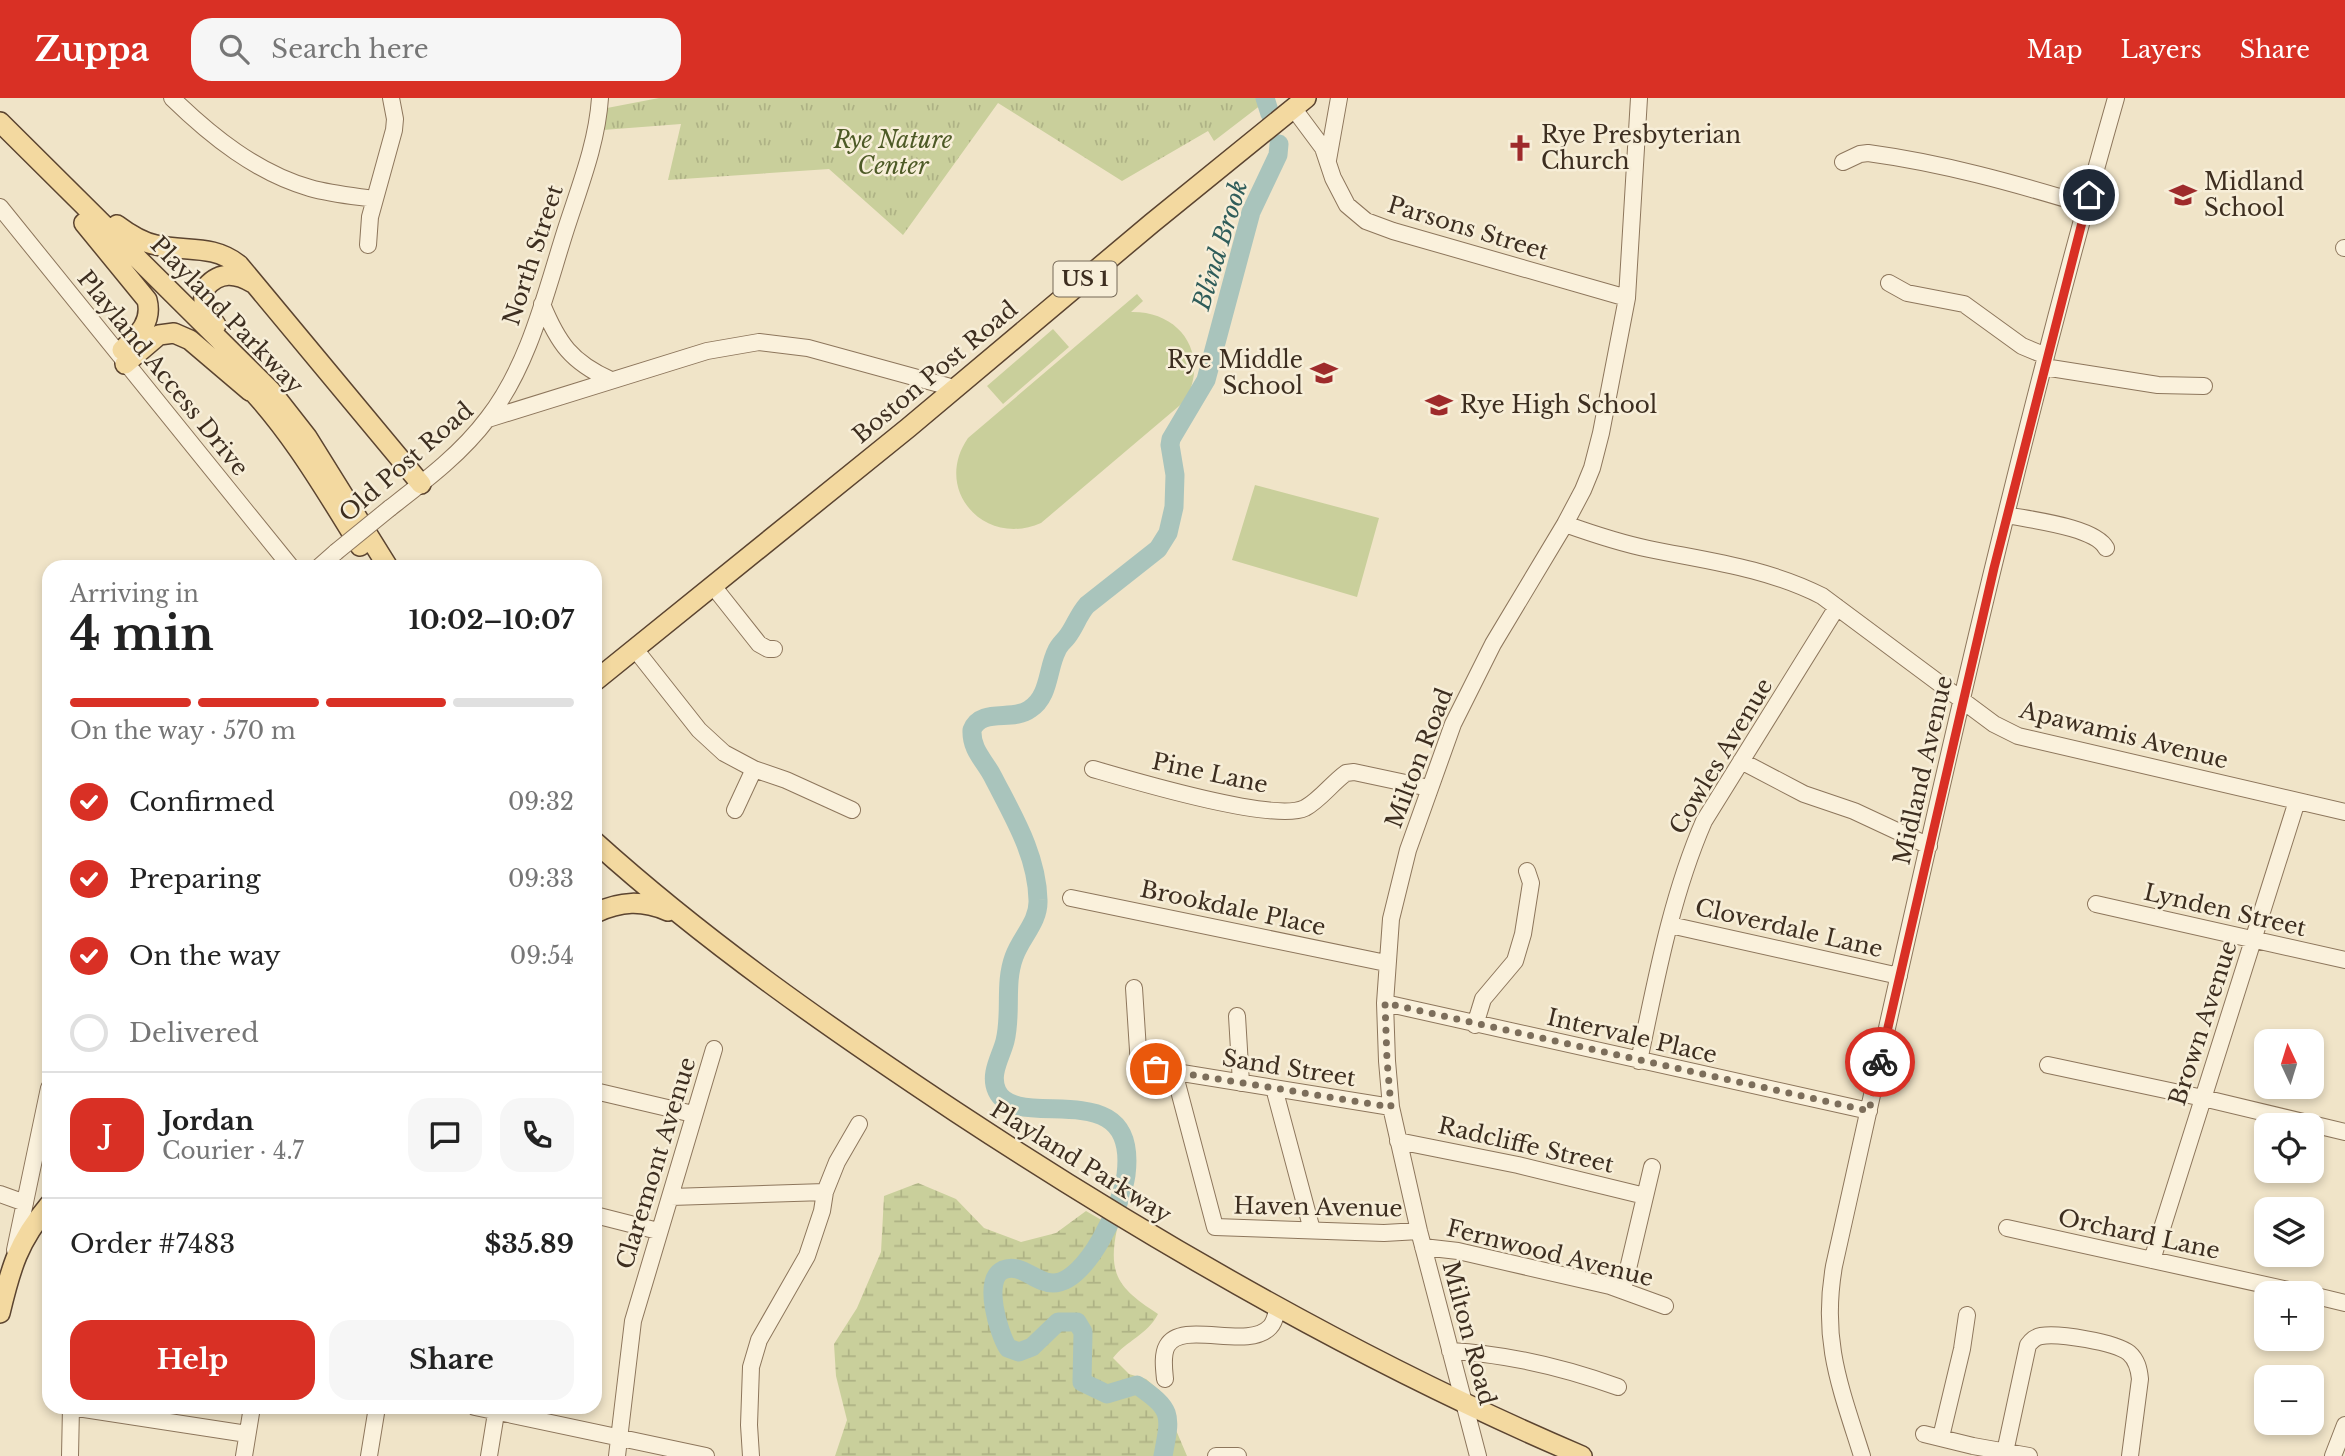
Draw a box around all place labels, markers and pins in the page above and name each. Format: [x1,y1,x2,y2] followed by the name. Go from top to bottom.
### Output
[1541,121,1741,175] place label: Rye Presbyterian Church
[1505,133,1535,163] church icon: Rye Presbyterian Church
[2059,165,2119,225] pin
[2204,168,2304,222] place label: Midland School
[2168,180,2198,210] school or university icon: Midland School
[1167,346,1303,400] place label: Rye Middle School
[1309,358,1339,388] school or university icon: Rye Middle School
[1424,390,1454,420] school or university icon: Rye High School
[1460,391,1657,419] place label: Rye High School
[1126,1039,1186,1099] pin

